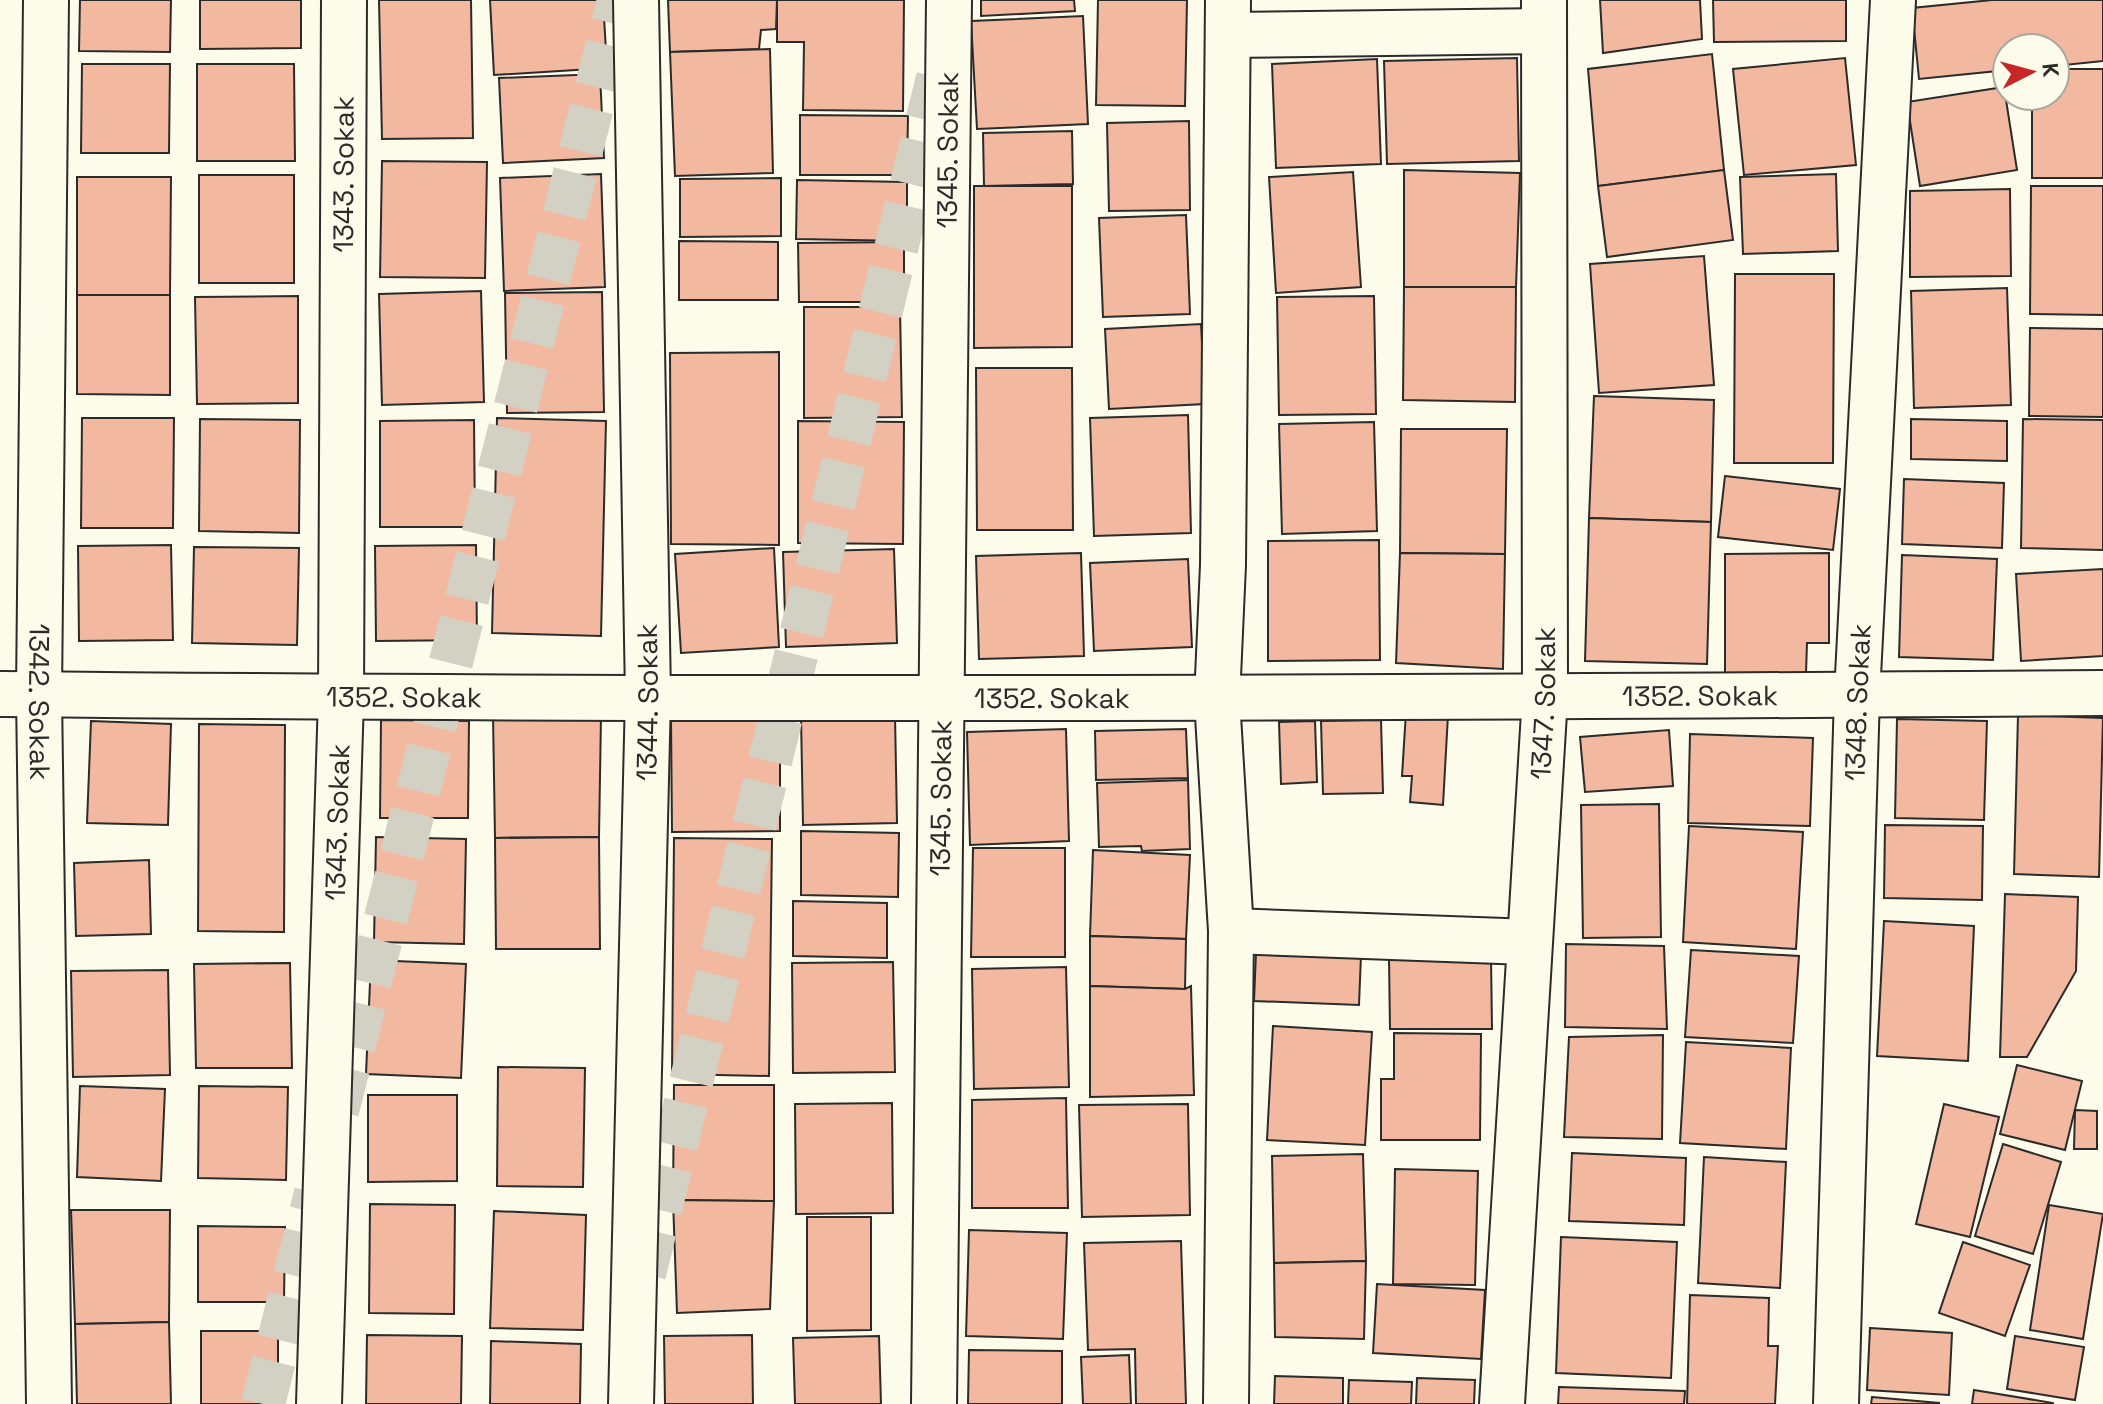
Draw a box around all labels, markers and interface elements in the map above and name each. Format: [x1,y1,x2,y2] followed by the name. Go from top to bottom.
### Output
[1991,32,2071,112] north arrow
[2036,62,2066,78] text: K
[929,72,966,229] street label: 1345. Sokak
[325,96,362,253] street label: 1343. Sokak
[21,623,58,781] street label: 1342. Sokak
[628,623,666,781] street label: 1344. Sokak
[1836,623,1879,782] street label: 1348. Sokak
[1522,627,1563,781] street label: 1347. Sokak
[1622,677,1778,714] street label: 1352. Sokak
[326,679,482,715] street label: 1352. Sokak
[974,680,1130,716] street label: 1352. Sokak
[922,719,959,877] street label: 1345. Sokak
[317,743,358,901] street label: 1343. Sokak

